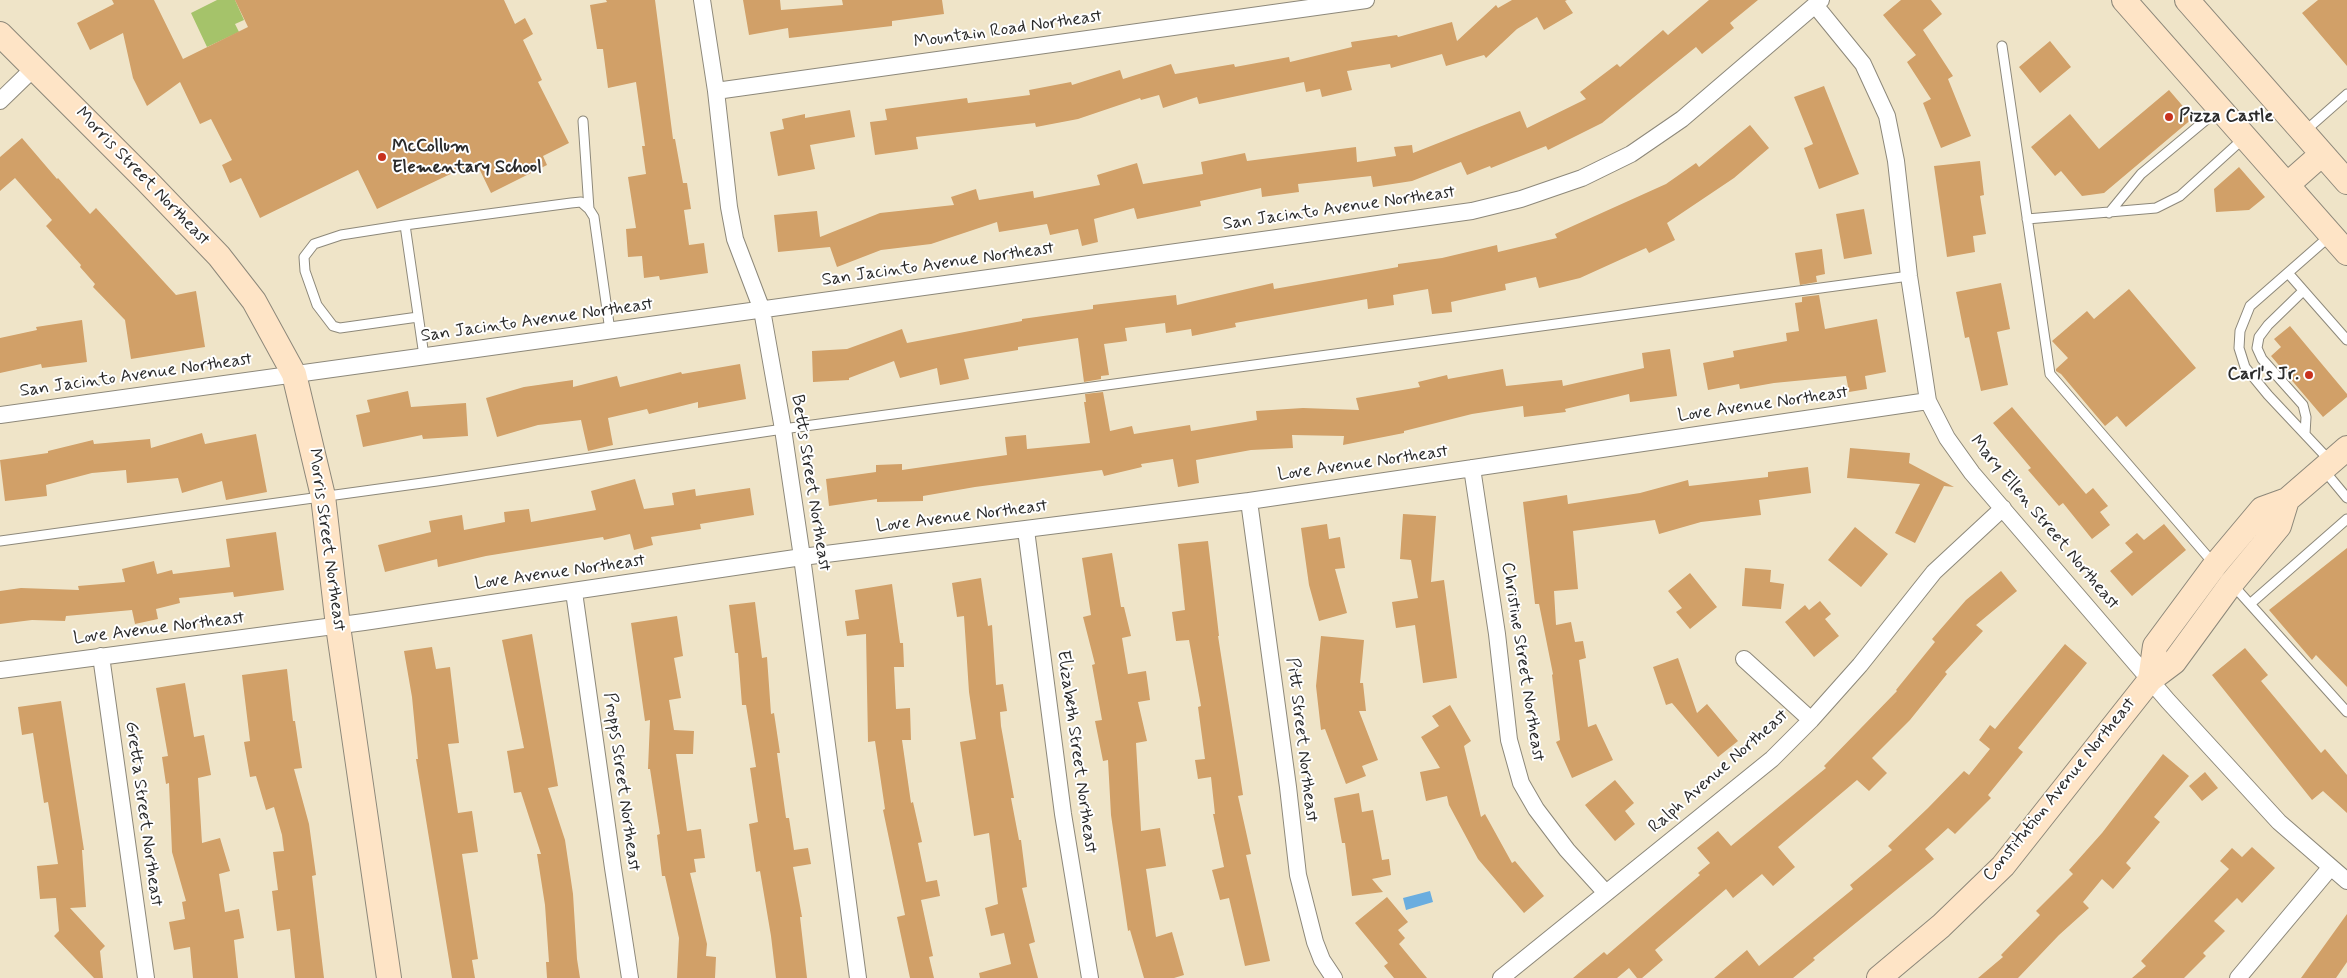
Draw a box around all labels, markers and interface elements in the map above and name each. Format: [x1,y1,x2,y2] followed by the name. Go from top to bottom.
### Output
[913,6,1103,54] street label: Mountain Road Northeast
[70,103,214,251] street label: Morris Street Northeast
[2179,106,2273,128] place label: Pizza Castle
[2163,111,2175,123] marker: Pizza Castle
[392,136,542,178] place label: McCollum Elementary School
[376,151,388,163] marker: McCollum Elementary School
[1221,182,1457,236] street label: San Jacinto Avenue Northeast
[820,238,1056,292] street label: San Jacinto Avenue Northeast
[419,294,655,348] street label: San Jacinto Avenue Northeast
[18,349,254,403] street label: San Jacinto Avenue Northeast
[2228,364,2299,386] place label: Carl's Jr.
[2303,369,2315,381] marker: Carl's Jr.
[1676,382,1850,428] street label: Love Avenue Northeast
[785,393,835,573] street label: Betts Street Northeast
[1965,431,2123,615] street label: Mary Ellen Street Northeast
[1276,441,1450,487] street label: Love Avenue Northeast
[302,447,350,633] street label: Morris Street Northeast
[875,496,1049,538] street label: Love Avenue Northeast
[473,550,647,596] street label: Love Avenue Northeast
[1496,561,1548,763] street label: Christine Street Northeast
[72,608,246,650] street label: Love Avenue Northeast
[1051,649,1101,855] street label: Elizabeth Street Northeast
[1280,656,1322,824] street label: Pitt Street Northeast
[598,691,644,873] street label: Propps Street Northeast
[1979,694,2141,886] street label: Constitution Avenue Northeast
[1645,705,1793,839] street label: Ralph Avenue Northeast
[119,720,167,908] street label: Gretta Street Northeast

